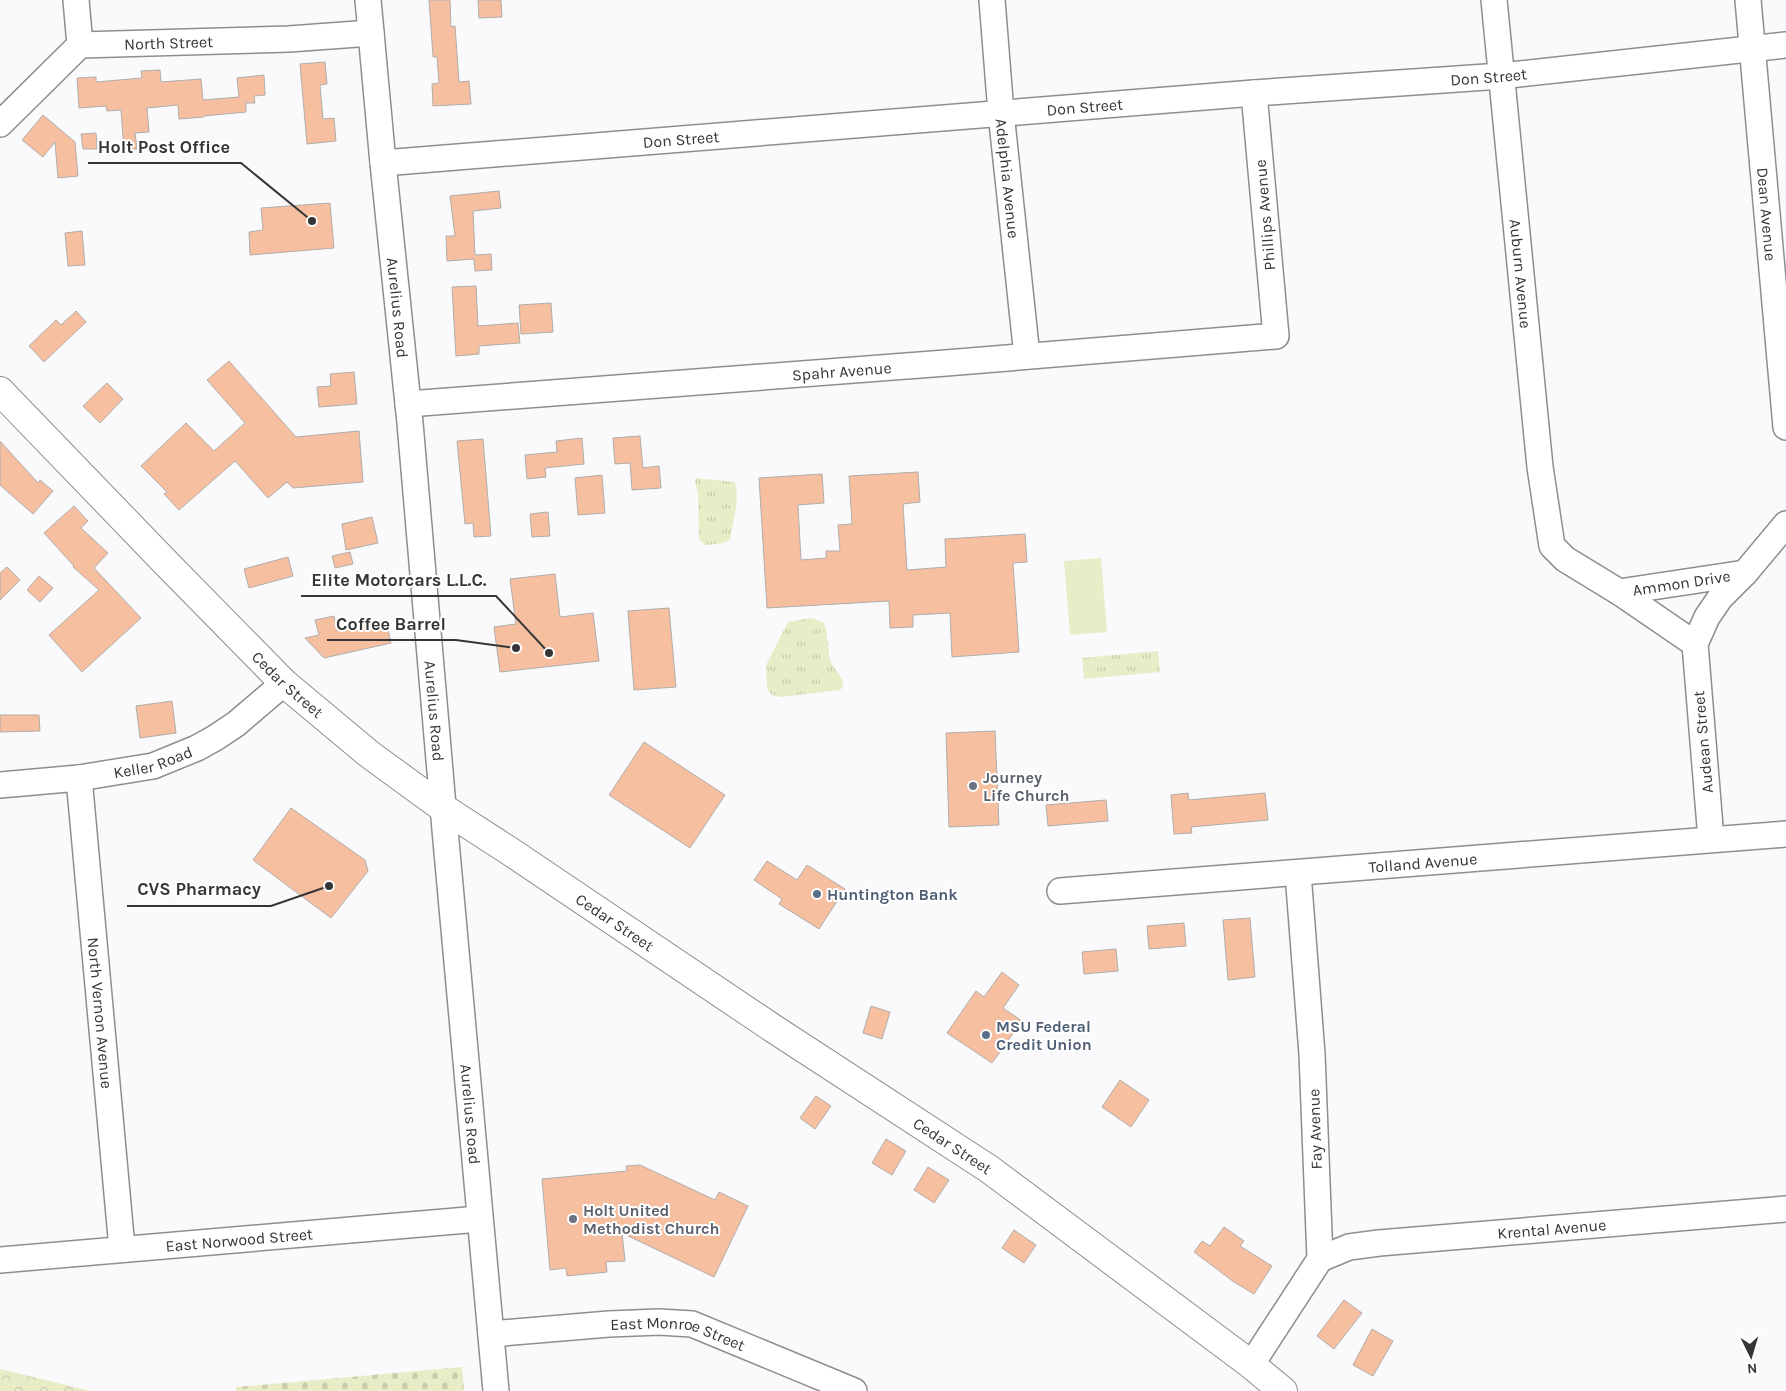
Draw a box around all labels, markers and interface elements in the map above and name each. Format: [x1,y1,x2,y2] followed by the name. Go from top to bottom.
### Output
[124,32,213,53] street label: North Street
[1450,64,1528,89] street label: Don Street
[1046,94,1124,119] street label: Don Street
[992,117,1024,239] street label: Adelphia Avenue
[642,127,720,152] street label: Don Street
[88,130,241,163] callout: Holt Post Office
[98,136,230,158] text: Holt Post Office
[1251,159,1279,271] street label: Phillips Avenue
[1753,167,1781,262] street label: Dean Avenue
[1506,218,1536,329] street label: Auburn Avenue
[383,256,413,359] street label: Aurelius Road
[791,358,892,384] street label: Spahr Avenue
[301,563,496,596] callout: Elite Motorcars L.L.C.
[1631,566,1732,599] street label: Ammon Drive
[311,569,487,591] text: Elite Motorcars L.L.C.
[327,607,456,640] callout: Coffee Barrel
[336,613,446,635] text: Coffee Barrel
[248,647,327,721] street label: Cedar Street
[421,660,449,762] street label: Aurelius Road
[1689,690,1717,794] street label: Audean Street
[112,741,195,782] street label: Keller Road
[983,768,1069,805] place label: Journey Life Church
[967,780,979,792] marker: Journey Life Church
[1368,849,1478,876] street label: Tolland Avenue
[127,873,271,906] callout: CVS Pharmacy
[137,878,261,900] text: CVS Pharmacy
[827,885,958,904] place label: Huntington Bank
[811,888,823,900] marker: Huntington Bank
[572,889,658,955] street label: Cedar Street
[84,936,117,1090] street label: North Vernon Avenue
[996,1017,1092,1054] place label: MSU Federal Credit Union
[980,1029,992,1041] marker: MSU Federal Credit Union
[457,1063,485,1165] street label: Aurelius Road
[1304,1088,1326,1170] street label: Fay Avenue
[910,1113,996,1178] street label: Cedar Street
[583,1201,720,1238] place label: Holt United Methodist Church
[567,1213,579,1225] marker: Holt United Methodist Church
[1497,1215,1607,1243] street label: Krental Avenue
[165,1224,314,1255] street label: East Norwood Street
[610,1312,748,1354] street label: East Monroe Street
[1726,1331,1776,1381] north arrow
[1746,1360,1758,1377] text: N

